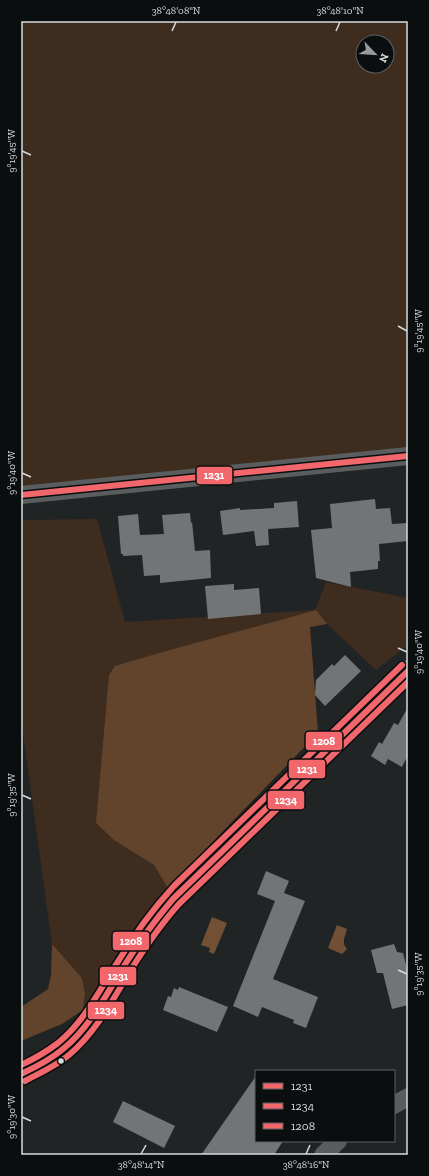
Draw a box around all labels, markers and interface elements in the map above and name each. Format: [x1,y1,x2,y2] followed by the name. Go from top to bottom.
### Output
[152,5,201,17] text: 38°48'08"N
[316,5,364,17] text: 38°48'10"N
[355,34,395,74] north arrow
[376,51,391,65] text: N
[6,129,18,173] text: 9°19'45"W
[413,309,425,353] text: 9°19'45"W
[6,450,18,495] text: 9°19'40"W
[196,466,233,485] line badge: 1231
[204,469,225,482] text: 1231
[413,629,425,674] text: 9°19'40"W
[305,731,343,751] line badge: 1208
[313,735,335,748] text: 1208
[288,759,326,779] line badge: 1231
[297,763,318,776] text: 1231
[6,773,18,817] text: 9°19'35"W
[267,790,305,810] line badge: 1234
[275,794,298,807] text: 1234
[112,931,150,951] line badge: 1208
[120,935,142,948] text: 1208
[413,952,425,996] text: 9°19'35"W
[99,966,137,986] line badge: 1231
[108,970,129,983] text: 1231
[87,1001,125,1020] line badge: 1234
[95,1004,118,1017] text: 1234
[56,1056,66,1066] unlabelled marker
[255,1070,395,1142] legend
[291,1079,313,1093] text: 1231
[6,1094,18,1139] text: 9°19'30"W
[291,1099,315,1113] text: 1234
[291,1119,315,1133] text: 1208
[118,1159,165,1171] text: 38°48'14"N
[283,1159,330,1171] text: 38°48'16"N

